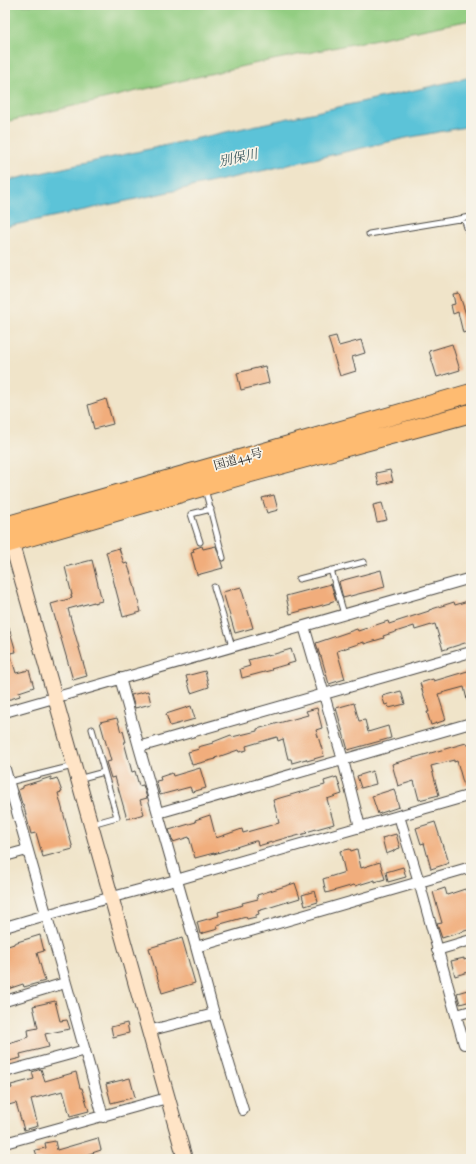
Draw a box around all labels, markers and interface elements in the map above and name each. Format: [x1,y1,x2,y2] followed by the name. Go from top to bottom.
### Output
[217,146,261,169] water label: 別保川
[212,445,264,473] street label: 国道44号

